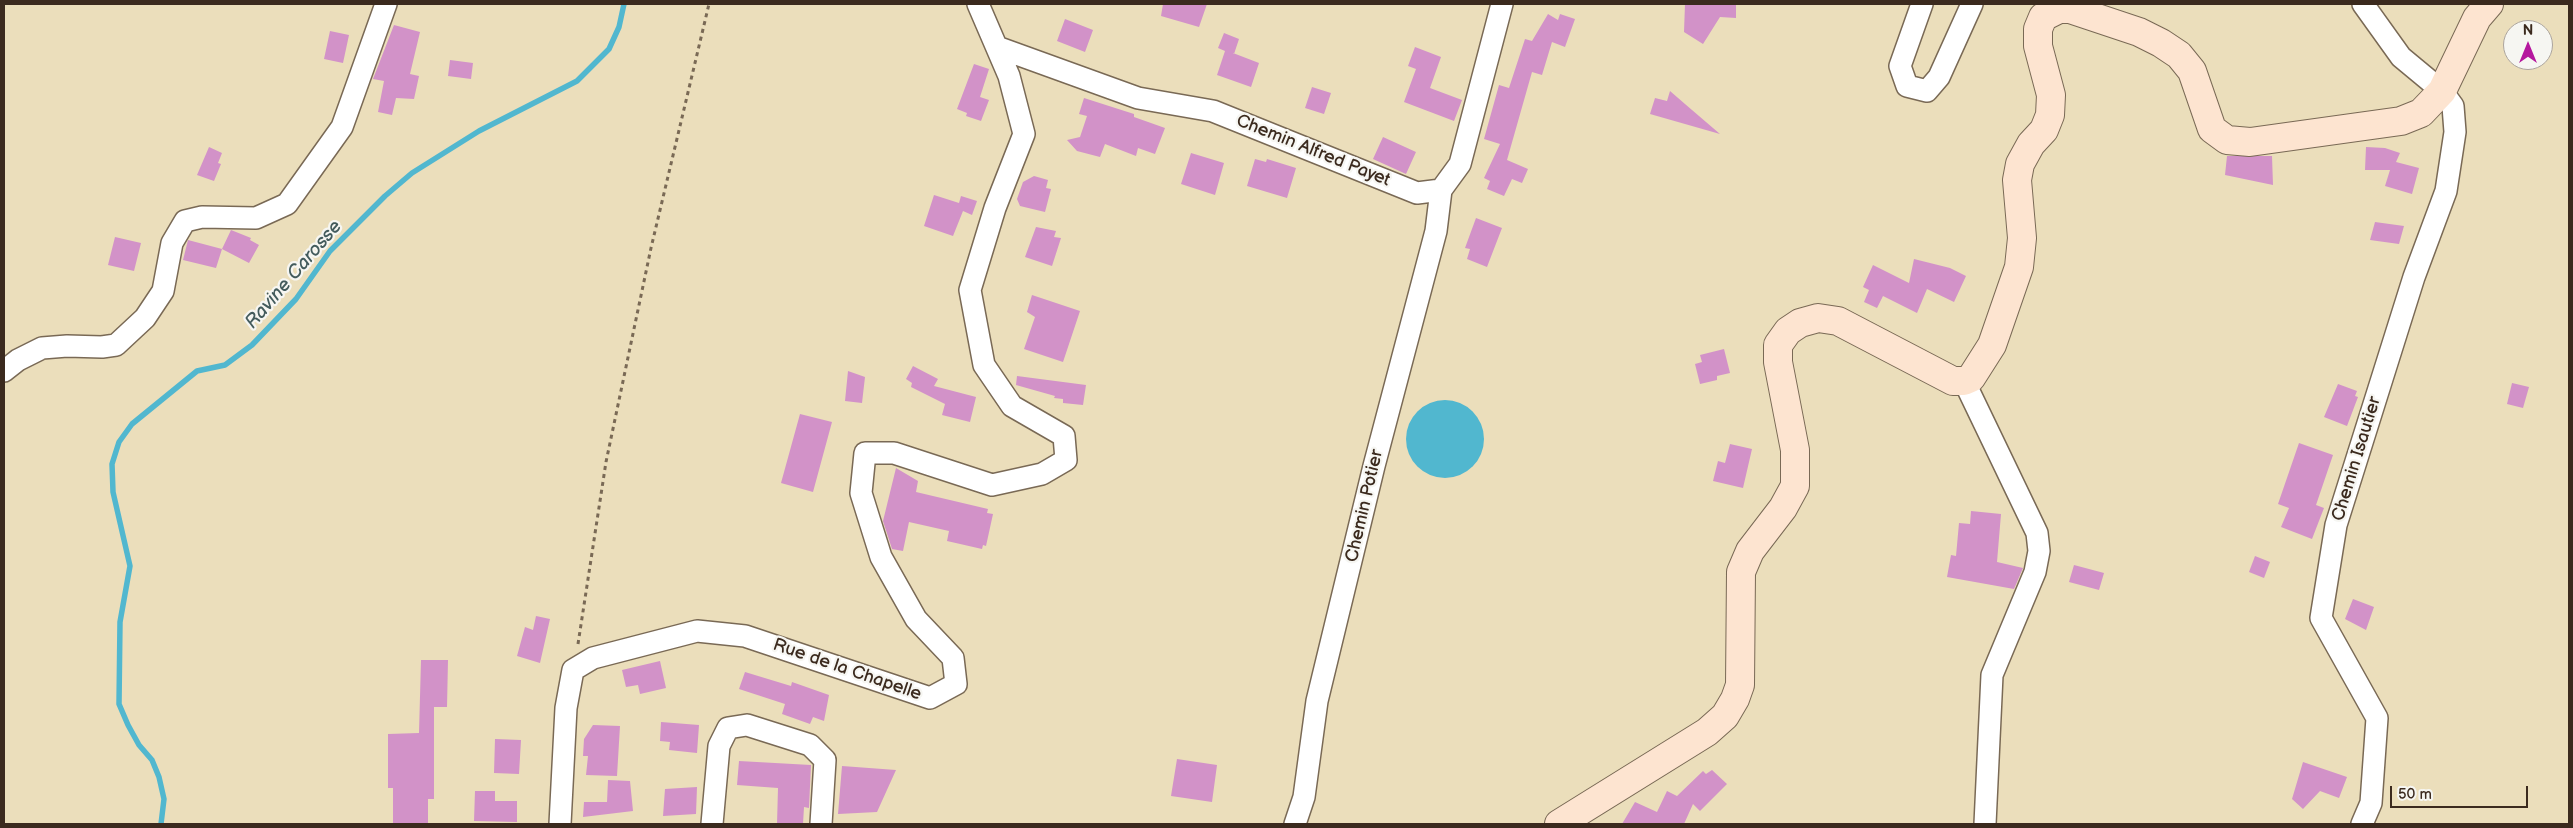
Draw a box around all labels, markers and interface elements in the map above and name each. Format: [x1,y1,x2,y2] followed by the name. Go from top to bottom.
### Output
[2503,20,2553,70] north arrow
[2523,22,2533,39] text: N
[1233,110,1393,192] street label: Chemin Alfred Payet
[241,216,347,334] water label: Ravine Carosse
[2328,394,2386,524] street label: Chemin Isautier
[1342,448,1388,564] street label: Chemin Potier
[770,634,924,706] street label: Rue de la Chapelle
[2393,776,2530,808] scale bar
[2398,785,2432,804] text: 50 m

